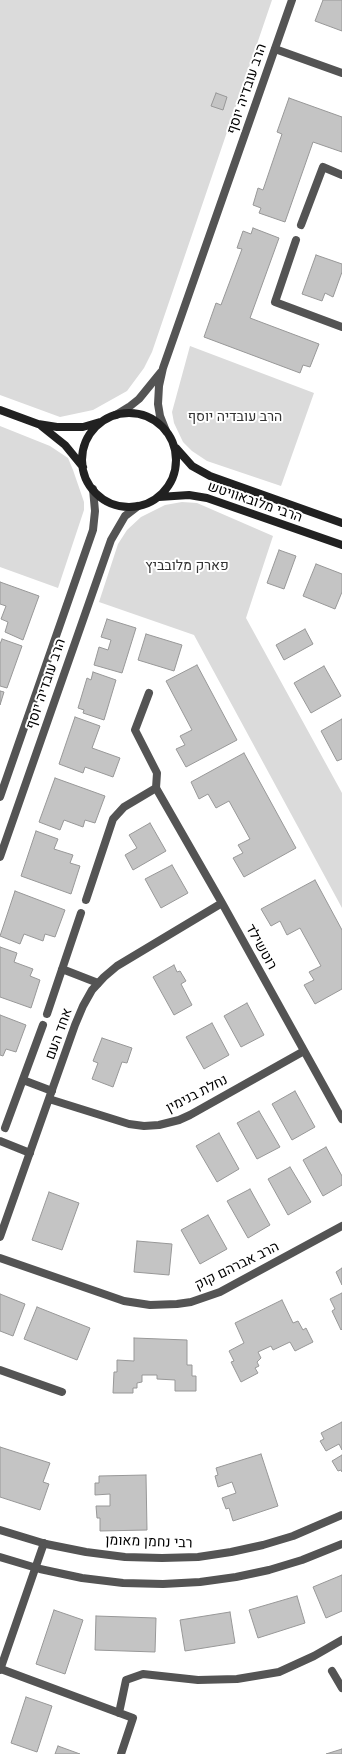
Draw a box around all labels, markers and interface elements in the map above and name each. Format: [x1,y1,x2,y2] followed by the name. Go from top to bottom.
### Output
[224,41,270,137] street label: הרב עובדיה יוסף
[188,409,282,425] park label: הרב עובדיה יוסף
[205,478,305,526] street label: הרבי מלובאוויטש
[145,558,229,574] park label: פארק מלובביץ
[23,636,69,732] street label: הרב עובדיה יוסף
[242,921,280,973] street label: רוטשילד
[42,1006,76,1062] street label: אחד העם
[163,1071,231,1117] street label: נחלת בנימין
[192,1238,282,1294] street label: הרב אברהם קוק
[105,1532,193,1552] street label: רבי נחמן מאומן

